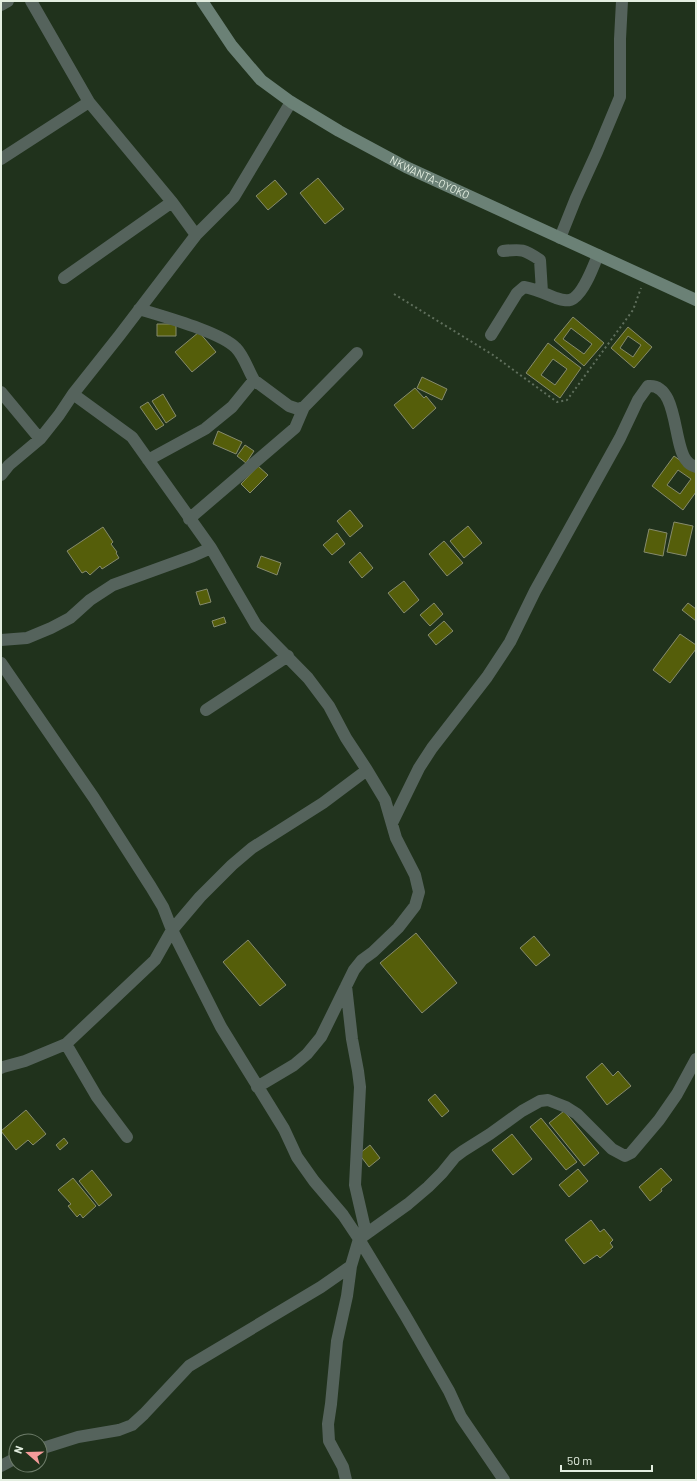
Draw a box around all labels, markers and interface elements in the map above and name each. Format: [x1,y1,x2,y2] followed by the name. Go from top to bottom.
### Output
[388,153,472,201] street label: NKWANTA-OYOKO
[8,1433,48,1473] north arrow
[11,1444,25,1455] text: N
[561,1447,652,1473] scale bar
[567,1453,592,1467] text: 50 m

